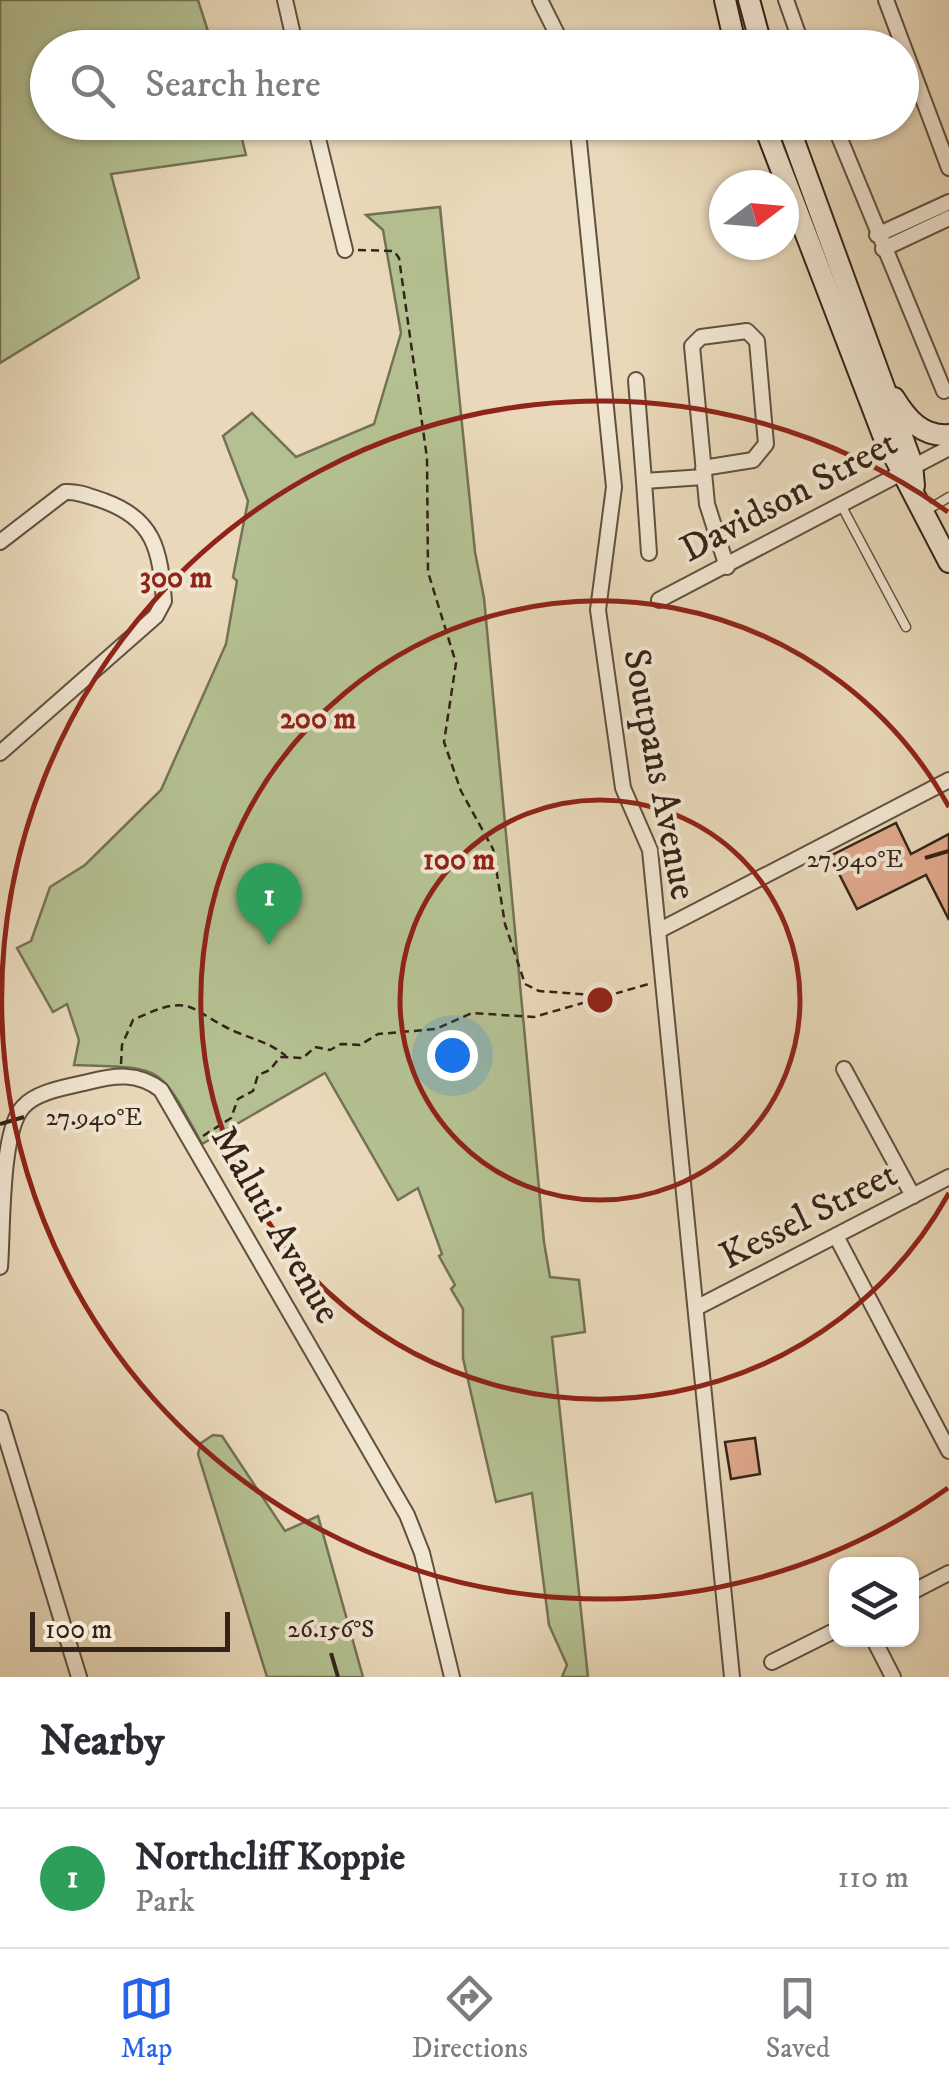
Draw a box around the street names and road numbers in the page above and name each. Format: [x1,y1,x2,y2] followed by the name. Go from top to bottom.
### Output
[672,420,906,574] street label: Davidson Street
[611,645,707,904] street label: Soutpans Avenue
[199,1118,351,1332] street label: Maluti Avenue
[712,1151,906,1281] street label: Kessel Street

